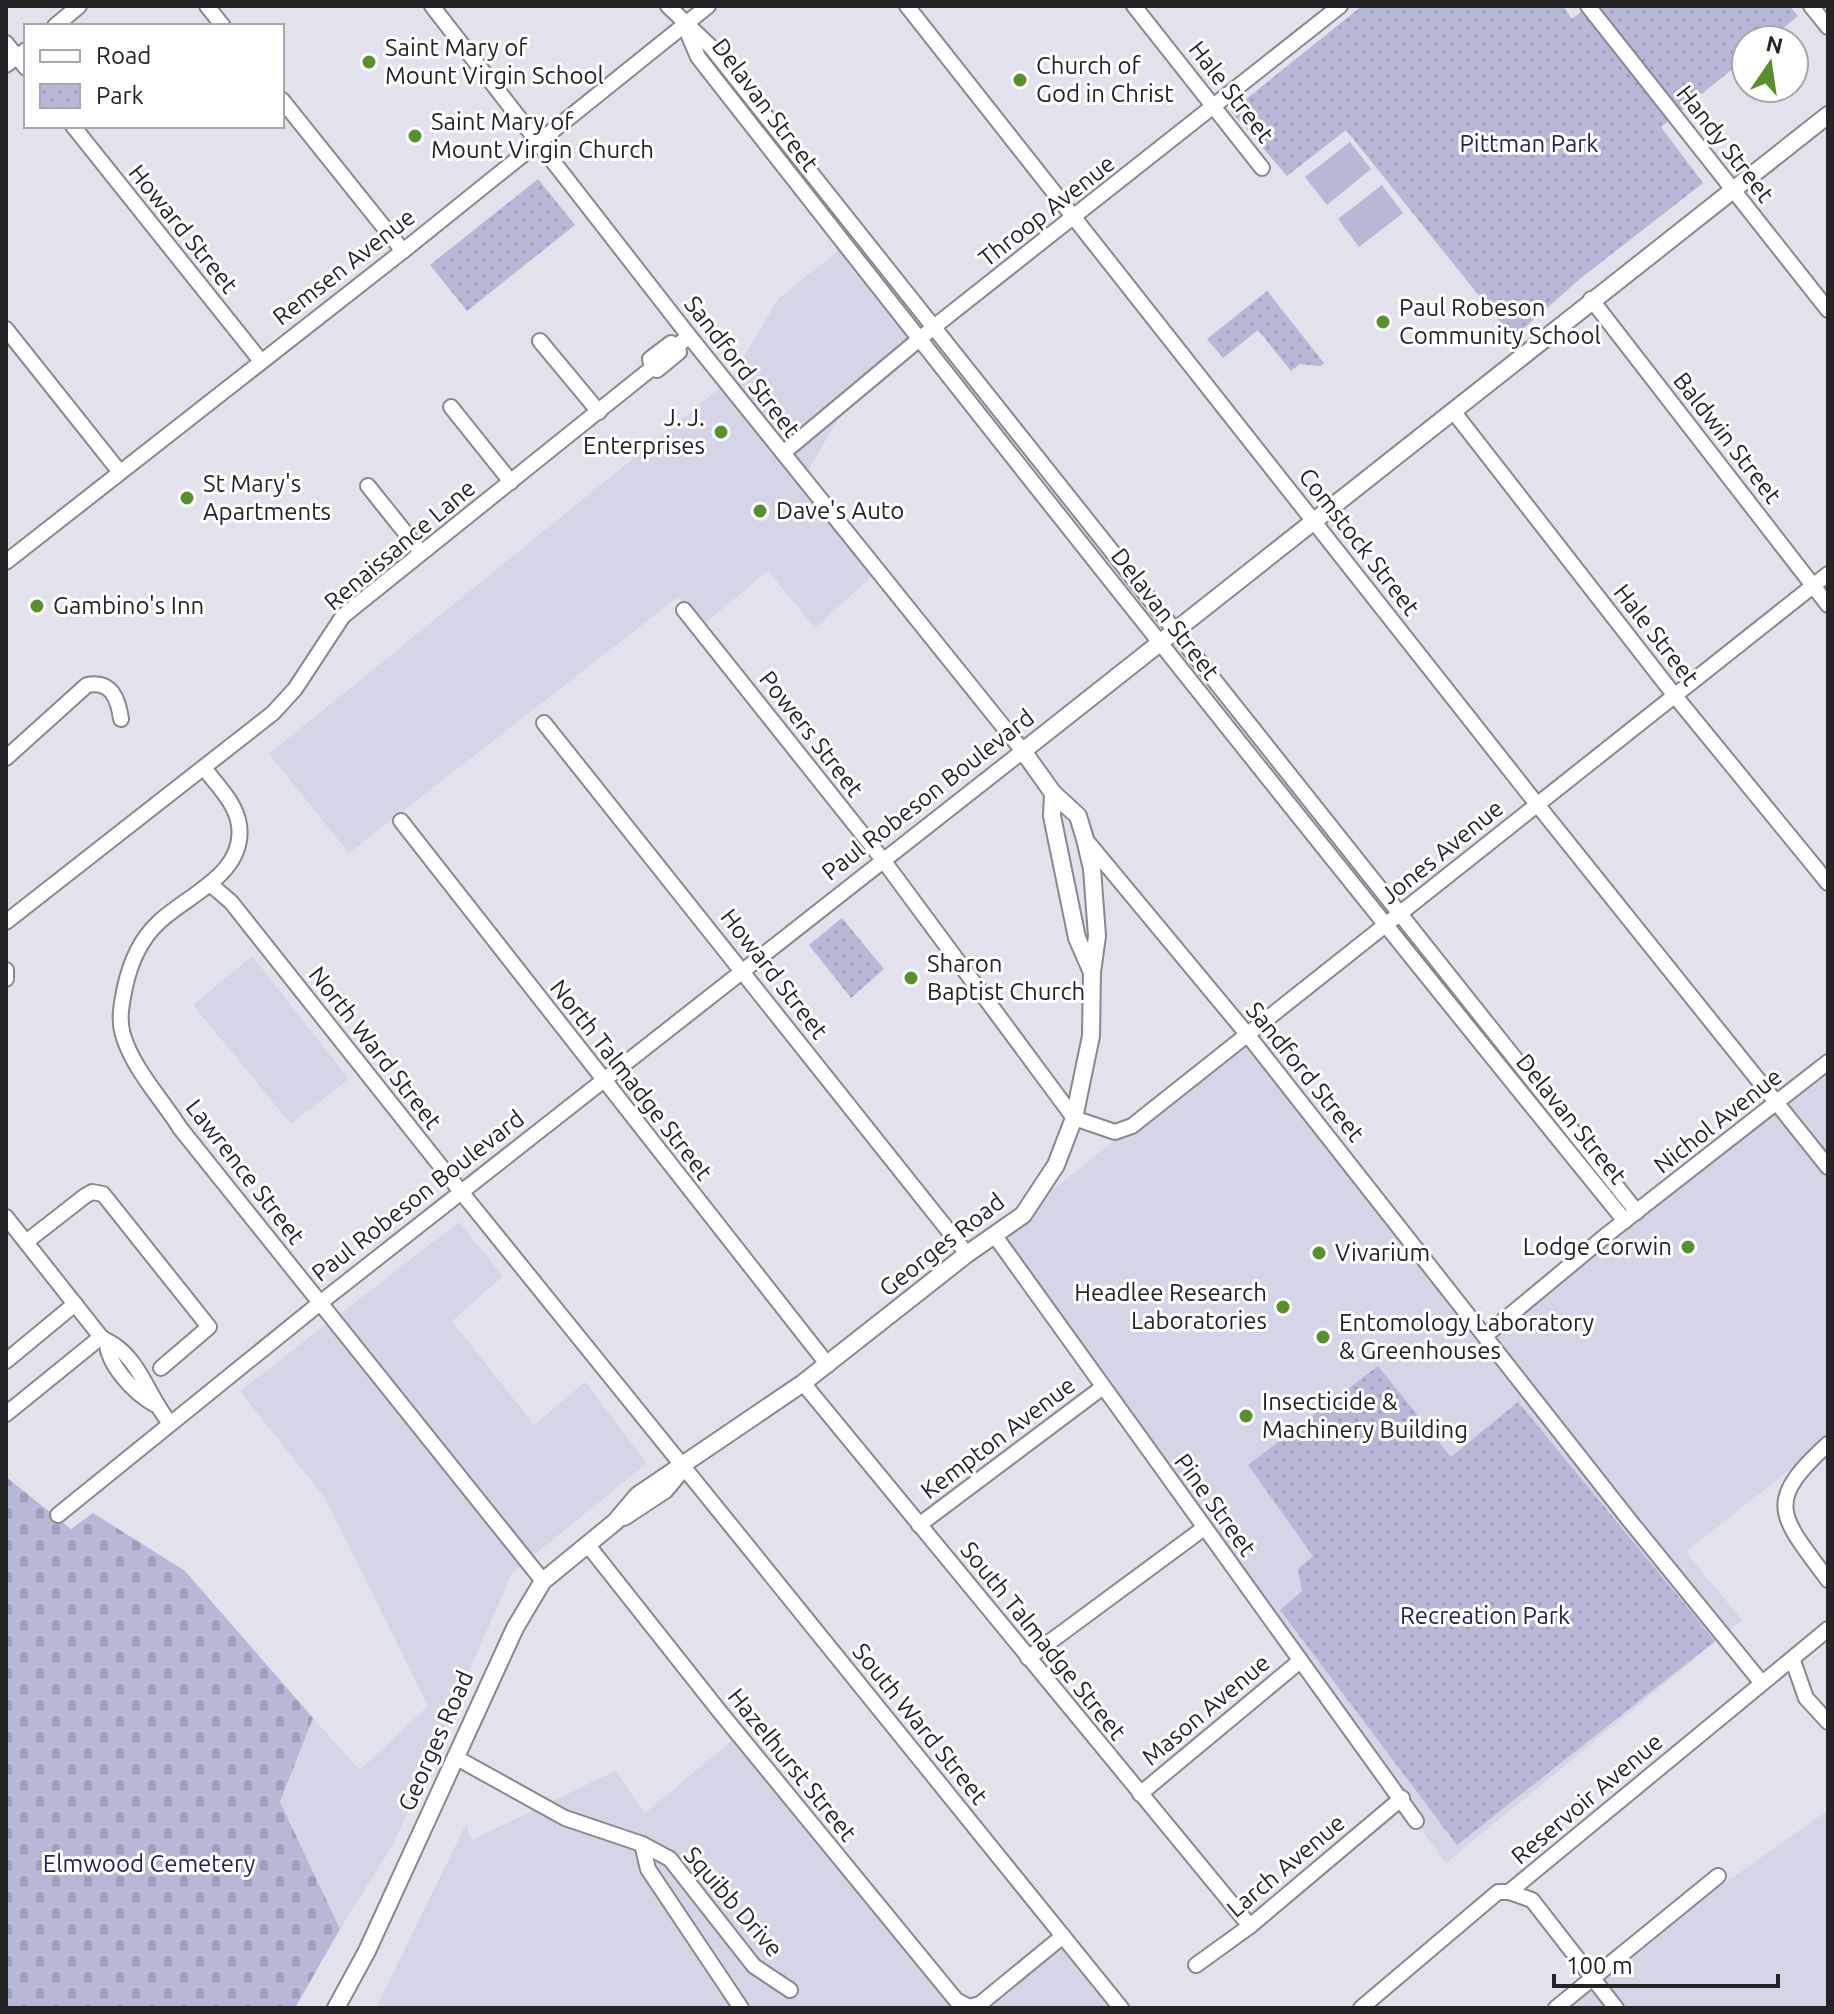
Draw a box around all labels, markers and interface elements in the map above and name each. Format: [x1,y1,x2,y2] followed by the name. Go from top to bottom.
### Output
[24,24,284,128] legend
[1730,24,1810,104] north arrow
[1764,30,1785,58] text: N
[707,33,824,177] street label: Delavan Street
[385,34,604,89] place label: Saint Mary of Mount Virgin School
[1183,36,1280,148] street label: Hale Street
[96,42,151,69] text: Road
[1036,52,1174,107] place label: Church of God in Christ
[360,53,378,71] marker: Saint Mary of Mount Virgin School
[1011,71,1029,89] marker: Church of God in Christ
[1671,80,1780,208] street label: Handy Street
[96,82,144,109] text: Park
[431,108,654,163] place label: Saint Mary of Mount Virgin Church
[406,127,424,145] marker: Saint Mary of Mount Virgin Church
[1460,130,1598,157] park label: Pittman Park
[974,149,1120,272] street label: Throop Avenue
[123,159,244,299] street label: Howard Street
[267,203,420,330] street label: Remsen Avenue
[679,291,806,443] street label: Sandford Street
[1399,294,1601,349] place label: Paul Robeson Community School
[1374,313,1392,331] marker: Paul Robeson Community School
[1668,367,1787,509] street label: Baldwin Street
[583,404,705,459] place label: J. J. Enterprises
[712,423,730,441] marker: J. J. Enterprises
[1294,463,1425,621] street label: Comstock Street
[203,470,331,525] place label: St Mary's Apartments
[319,474,480,615] street label: Renaissance Lane
[178,489,196,507] marker: St Mary's Apartments
[776,497,904,524] place label: Dave's Auto
[751,502,769,520] marker: Dave's Auto
[1106,543,1225,685] street label: Delavan Street
[1608,579,1705,691] street label: Hale Street
[53,592,204,619] place label: Gambino's Inn
[28,597,46,615] marker: Gambino's Inn
[754,666,869,802] street label: Powers Street
[816,703,1039,886] street label: Paul Robeson Boulevard
[1375,794,1508,909] street label: Jones Avenue
[715,903,834,1044] street label: Howard Street
[927,950,1085,1005] place label: Sharon Baptist Church
[304,961,448,1135] street label: North Ward Street
[902,969,920,987] marker: Sharon Baptist Church
[545,974,718,1186] street label: North Talmadge Street
[1241,997,1370,1147] street label: Sandford Street
[1511,1048,1632,1189] street label: Delavan Street
[1649,1062,1787,1179] street label: Nichol Avenue
[181,1094,311,1250] street label: Lawrence Street
[306,1104,529,1287] street label: Paul Robeson Boulevard
[874,1188,1009,1302] street label: Georges Road
[1523,1233,1672,1260] place label: Lodge Corwin
[1679,1238,1697,1256] marker: Lodge Corwin
[1335,1239,1430,1266] place label: Vivarium
[1310,1244,1328,1262] marker: Vivarium
[1074,1279,1267,1334] place label: Headlee Research Laboratories
[1274,1298,1292,1316] marker: Headlee Research Laboratories
[1339,1309,1595,1364] place label: Entomology Laboratory & Greenhouses
[1314,1328,1332,1346] marker: Entomology Laboratory & Greenhouses
[915,1371,1080,1504] street label: Kempton Avenue
[1262,1388,1468,1443] place label: Insecticide & Machinery Building
[1237,1407,1255,1425] marker: Insecticide & Machinery Building
[1169,1448,1262,1561] street label: Pine Street
[955,1536,1132,1745] street label: South Talmadge Street
[1400,1602,1570,1629] park label: Recreation Park
[847,1638,994,1810] street label: South Ward Street
[1137,1649,1275,1771] street label: Mason Avenue
[393,1667,478,1815] street label: Georges Road
[723,1683,862,1847] street label: Hazelhurst Street
[1506,1728,1668,1870] street label: Reservoir Avenue
[1222,1809,1350,1923] street label: Larch Avenue
[678,1841,788,1962] street label: Squibb Drive
[43,1850,256,1877] park label: Elmwood Cemetery
[1554,1938,1778,1988] scale bar
[1566,1952,1633,1979] text: 100 m

